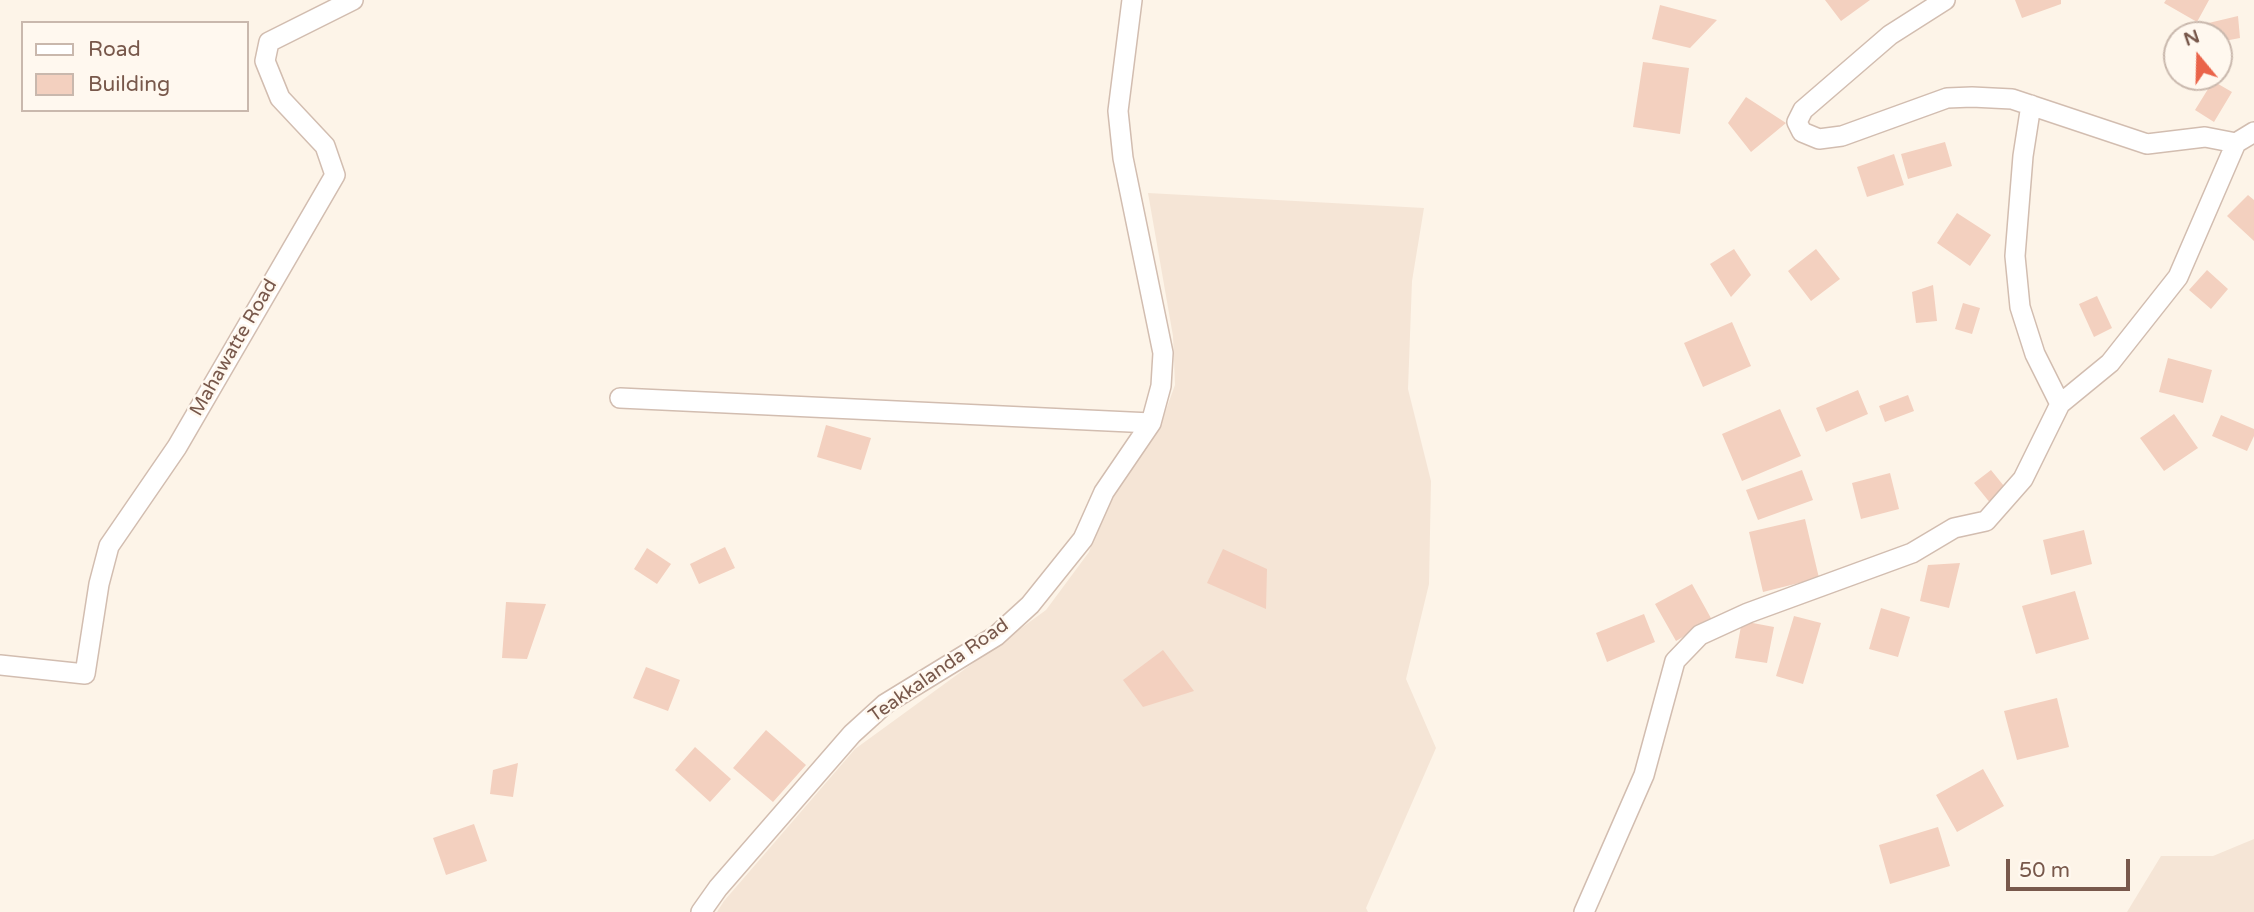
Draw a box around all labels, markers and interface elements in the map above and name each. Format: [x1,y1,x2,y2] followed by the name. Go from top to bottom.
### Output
[21,21,248,112] legend
[2163,21,2233,91] north arrow
[2181,25,2203,51] text: N
[88,37,141,62] text: Road
[88,72,170,97] text: Building
[186,275,282,421] street label: Mahawatte Road
[865,614,1013,728] street label: Teakkalanda Road
[2009,846,2133,890] scale bar
[2019,858,2070,883] text: 50 m

